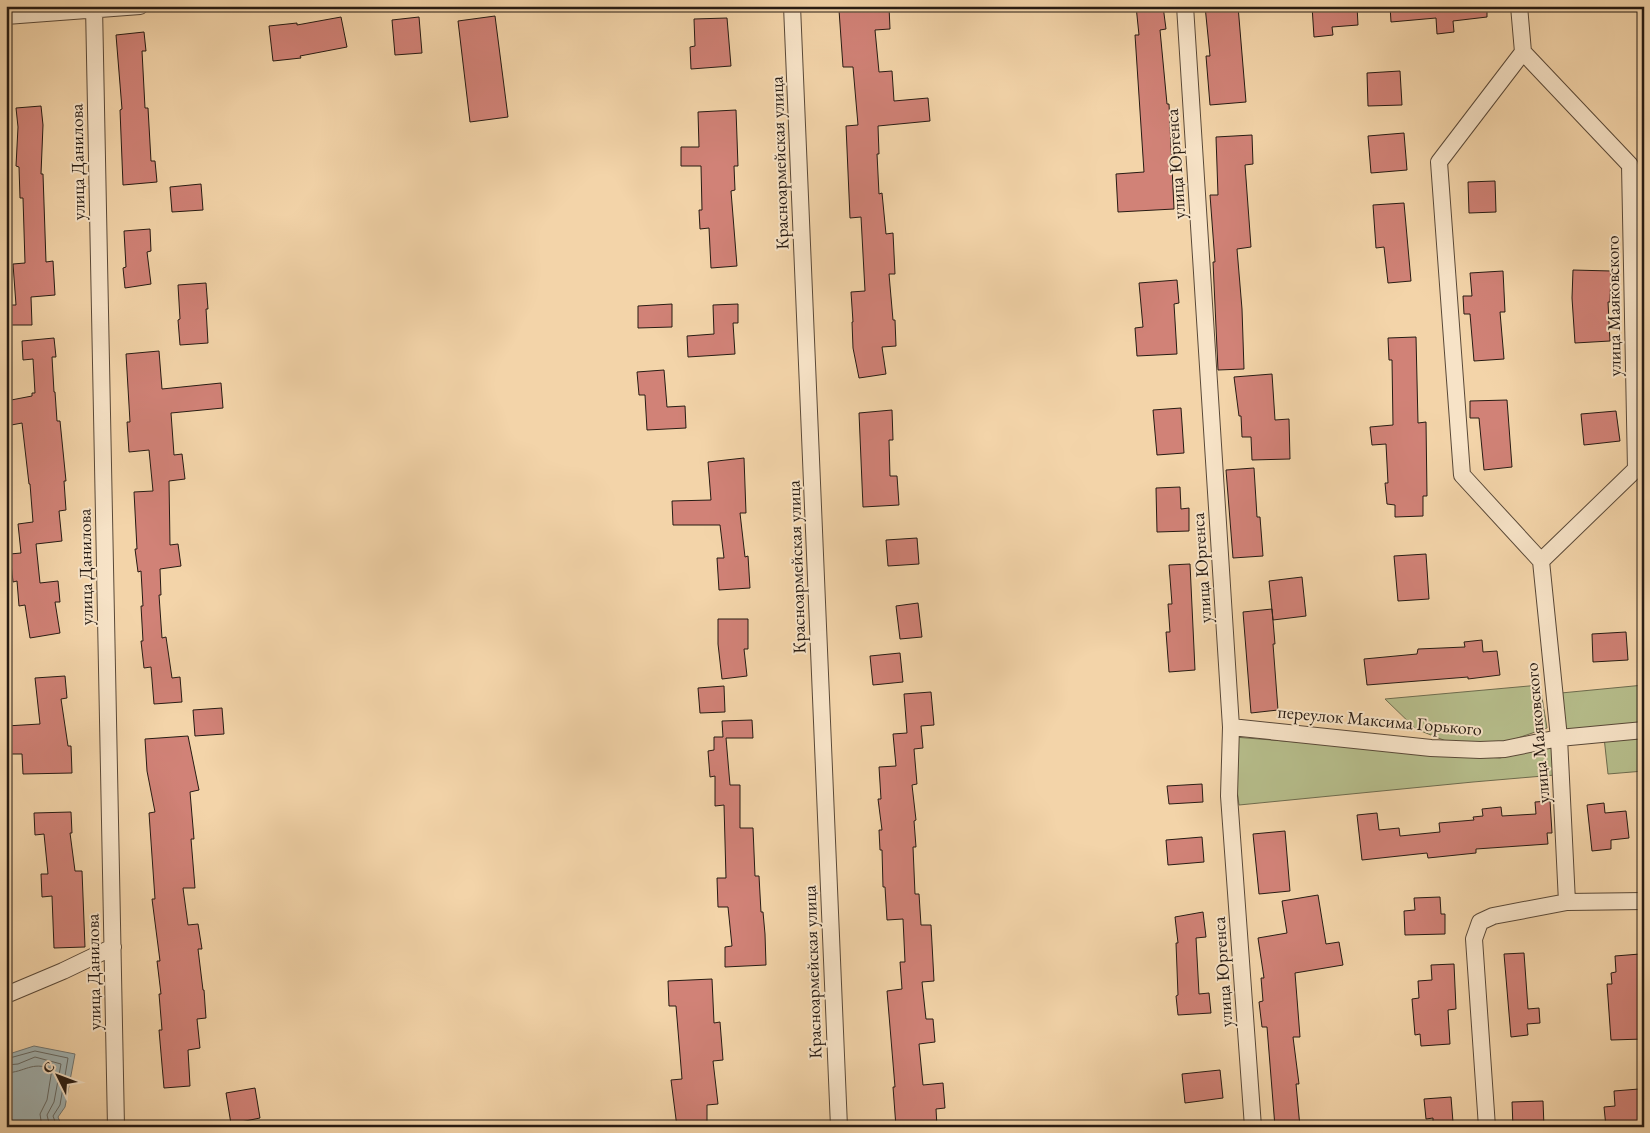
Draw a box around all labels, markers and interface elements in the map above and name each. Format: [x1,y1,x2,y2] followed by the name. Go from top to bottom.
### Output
[764,75,794,250] street label: Красноармейская улица
[64,103,90,221] street label: улица Данилова
[1160,107,1190,220] street label: улица Юргенса
[1600,235,1626,377] street label: улица Маяковского
[781,479,811,654] street label: Красноармейская улица
[72,508,98,626] street label: улица Данилова
[1186,511,1216,624] street label: улица Юргенса
[1519,662,1555,804] street label: улица Маяковского
[1277,700,1483,740] street label: переулок Максима Горького
[797,884,827,1059] street label: Красноармейская улица
[80,913,106,1031] street label: улица Данилова
[1207,915,1237,1028] street label: улица Юргенса
[32,1050,82,1100] north arrow
[38,1058,58,1077] text: С

